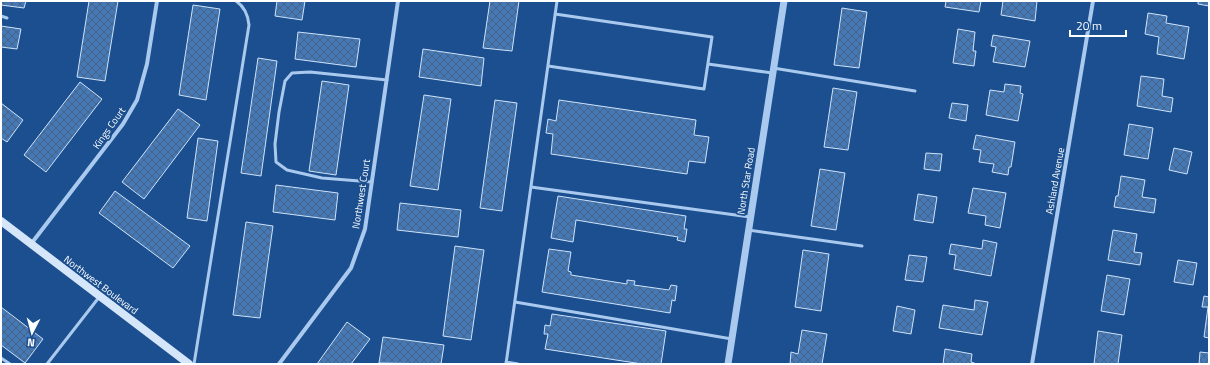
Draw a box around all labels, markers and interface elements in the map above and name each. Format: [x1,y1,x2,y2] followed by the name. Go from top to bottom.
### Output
[1070,12,1126,38] scale bar
[1076,16,1102,35] text: 20 m
[89,104,129,152] street label: Kings Court
[733,146,759,216] street label: North Star Road
[1042,146,1068,216] street label: Ashland Avenue
[348,158,374,230] street label: Northwest Court
[61,252,141,318] street label: Northwest Boulevard
[12,313,52,353] north arrow
[26,335,36,351] text: N

